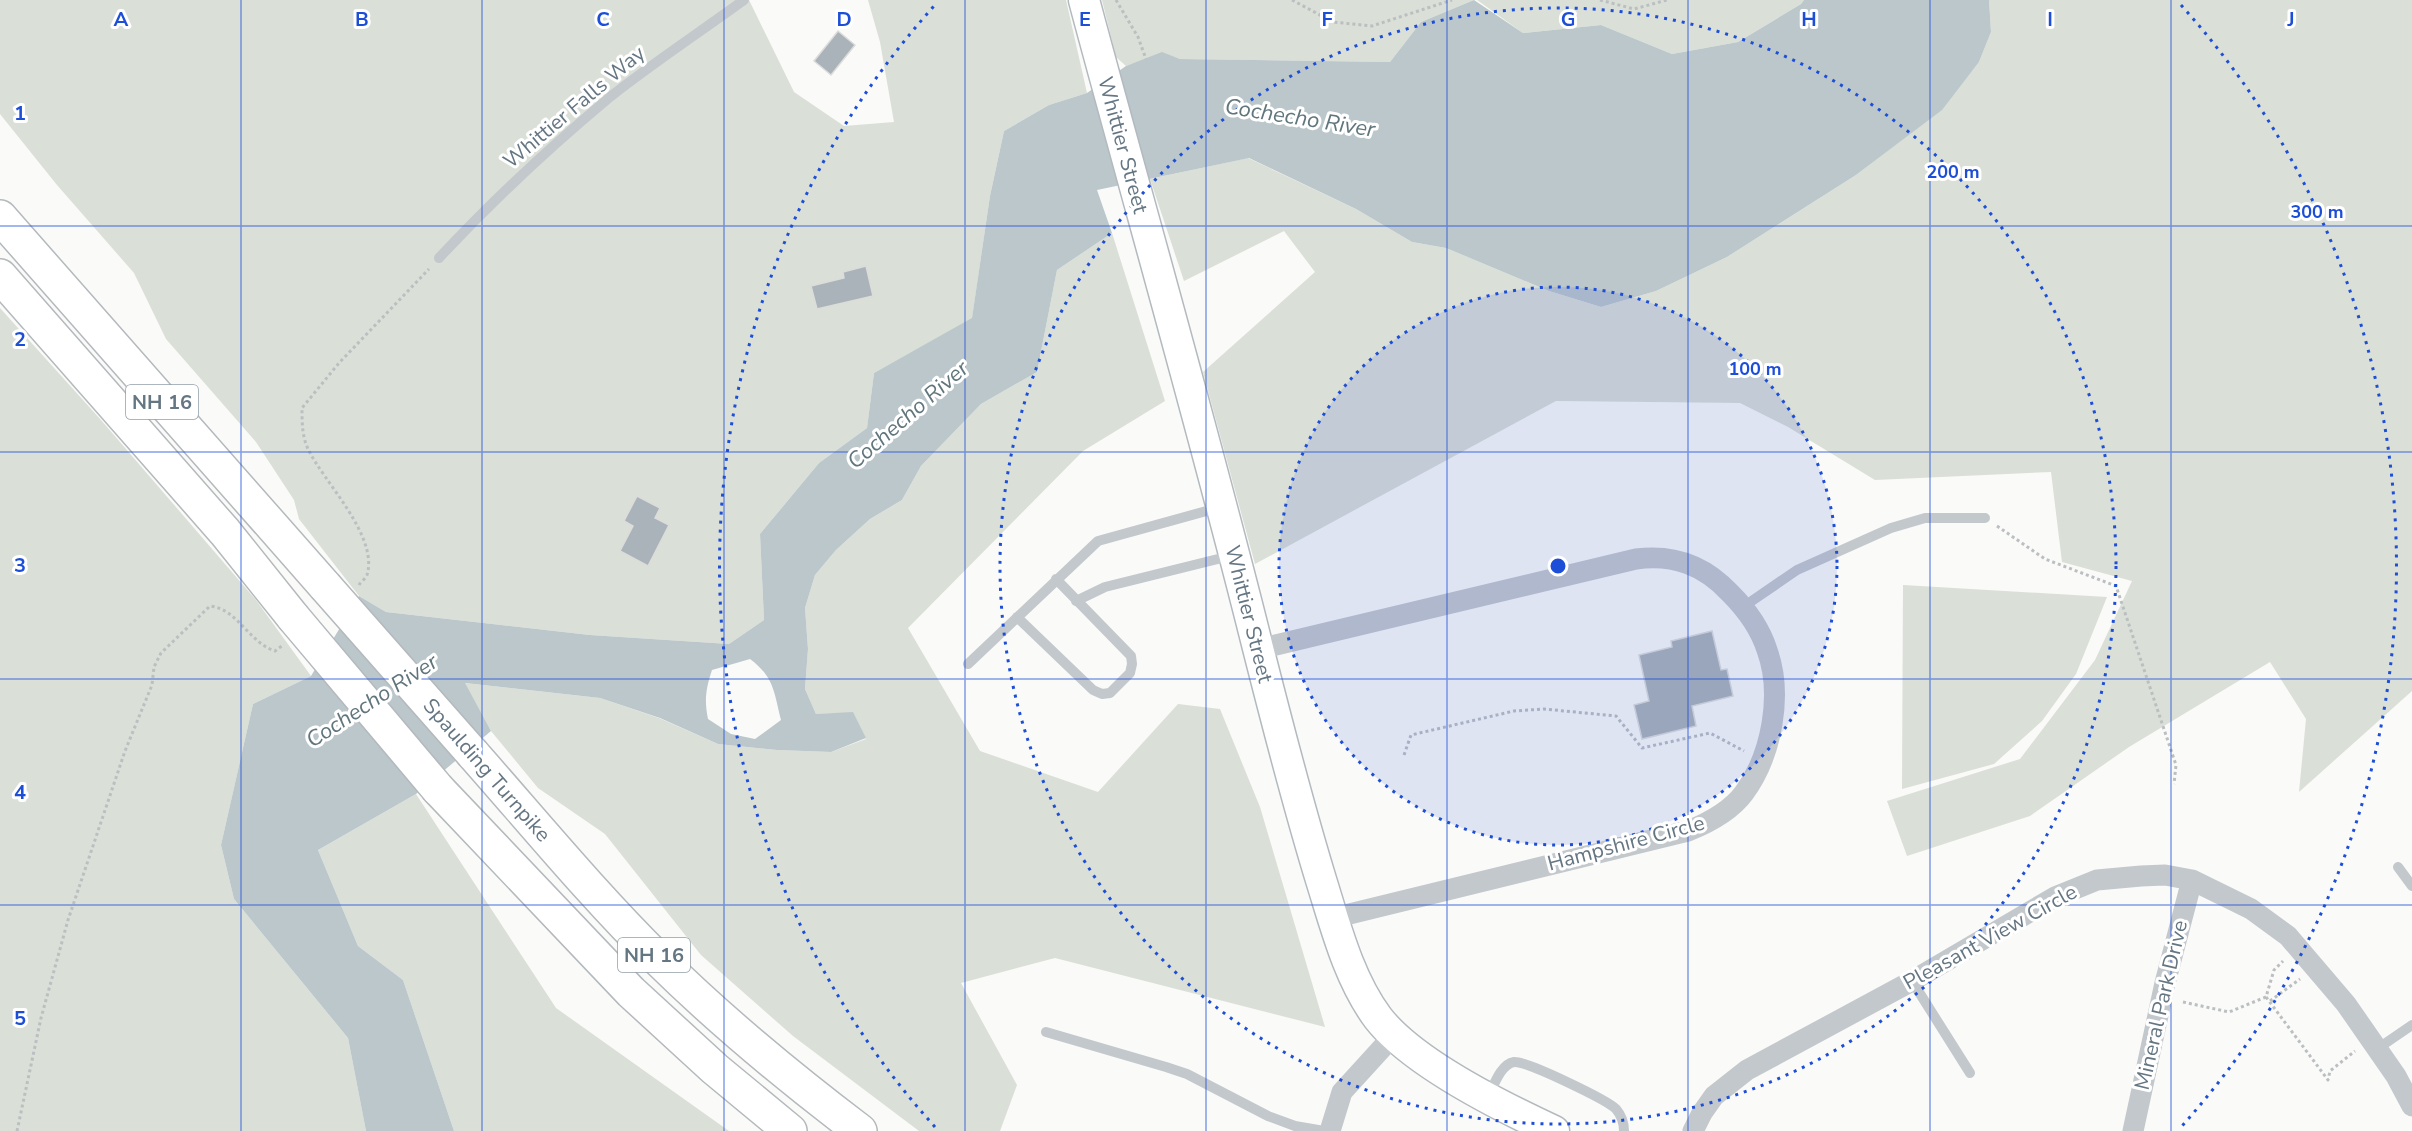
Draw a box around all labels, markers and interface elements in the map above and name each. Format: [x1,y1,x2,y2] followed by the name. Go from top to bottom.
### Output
[114,6,129,33] text: A
[355,6,369,33] text: B
[596,6,610,33] text: C
[836,6,852,33] text: D
[1079,6,1091,33] text: E
[1321,6,1333,33] text: F
[1561,6,1575,33] text: G
[1801,6,1817,33] text: H
[2047,6,2053,33] text: I
[2286,6,2295,33] text: J
[497,39,651,175] street label: Whittier Falls Way
[1091,73,1155,217] street label: Whittier Street
[1223,91,1378,145] water label: Cochecho River
[14,100,26,127] text: 1
[1926,160,1980,184] text: 200 m
[2290,200,2344,224] text: 300 m
[14,326,26,353] text: 2
[841,353,976,476] water label: Cochecho River
[1728,357,1782,381] text: 100 m
[126,385,198,419] road number: NH 16
[1218,542,1280,686] street label: Whittier Street
[14,552,26,579] text: 3
[1548,556,1568,576] centre of rings
[300,646,445,755] water label: Cochecho River
[417,692,557,848] street label: Spaulding Turnpike
[14,779,26,806] text: 4
[1544,809,1708,877] street label: Hampshire Circle
[1898,878,2082,996] street label: Pleasant View Circle
[2128,917,2194,1093] street label: Mineral Park Drive
[618,938,690,972] road number: NH 16
[14,1005,26,1032] text: 5

